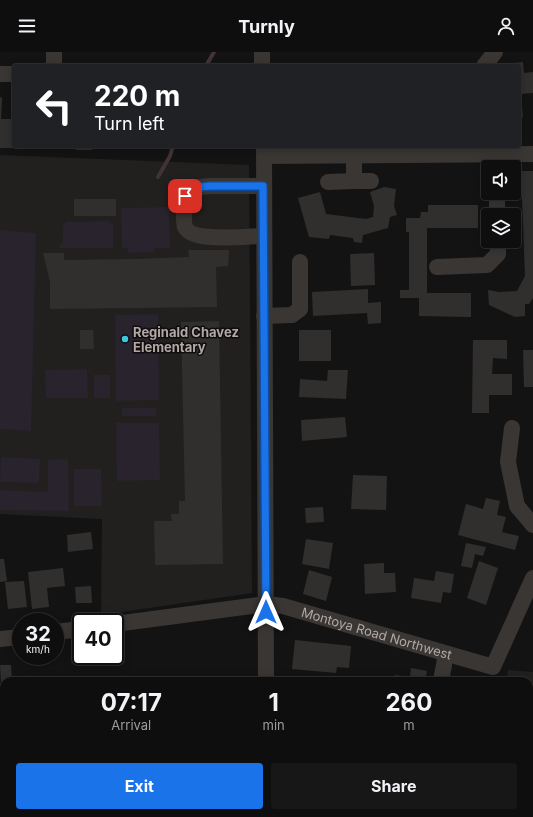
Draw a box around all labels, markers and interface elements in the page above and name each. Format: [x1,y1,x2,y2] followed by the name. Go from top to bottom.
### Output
[16,15,38,37] icon: menu
[495,15,517,37] icon: person
[238,16,295,37] text: Turnly
[94,79,180,113] text: 220 m
[28,80,80,132] icon: left
[94,113,164,134] text: Turn left
[481,160,521,248] map controls
[481,160,521,200] button: sound
[168,179,202,213] pin
[174,185,196,207] icon: arrive
[481,208,521,248] button: layers
[133,324,239,355] place label: Reginald Chavez Elementary
[120,334,130,344] marker: Reginald Chavez Elementary
[245,591,287,633] position arrow
[300,604,454,663] street label: Montoya Road Northwest
[72,613,124,665] speed limit sign: 40
[25,622,51,646] text: 32
[26,643,50,655] text: km/h
[101,688,162,717] text: 07:17
[268,688,279,717] text: 1
[385,688,432,717] text: 260
[111,717,151,733] text: Arrival
[263,717,285,733] text: min
[403,717,415,733] text: m
[16,763,263,809] button: Exit
[271,763,517,809] button: Share

